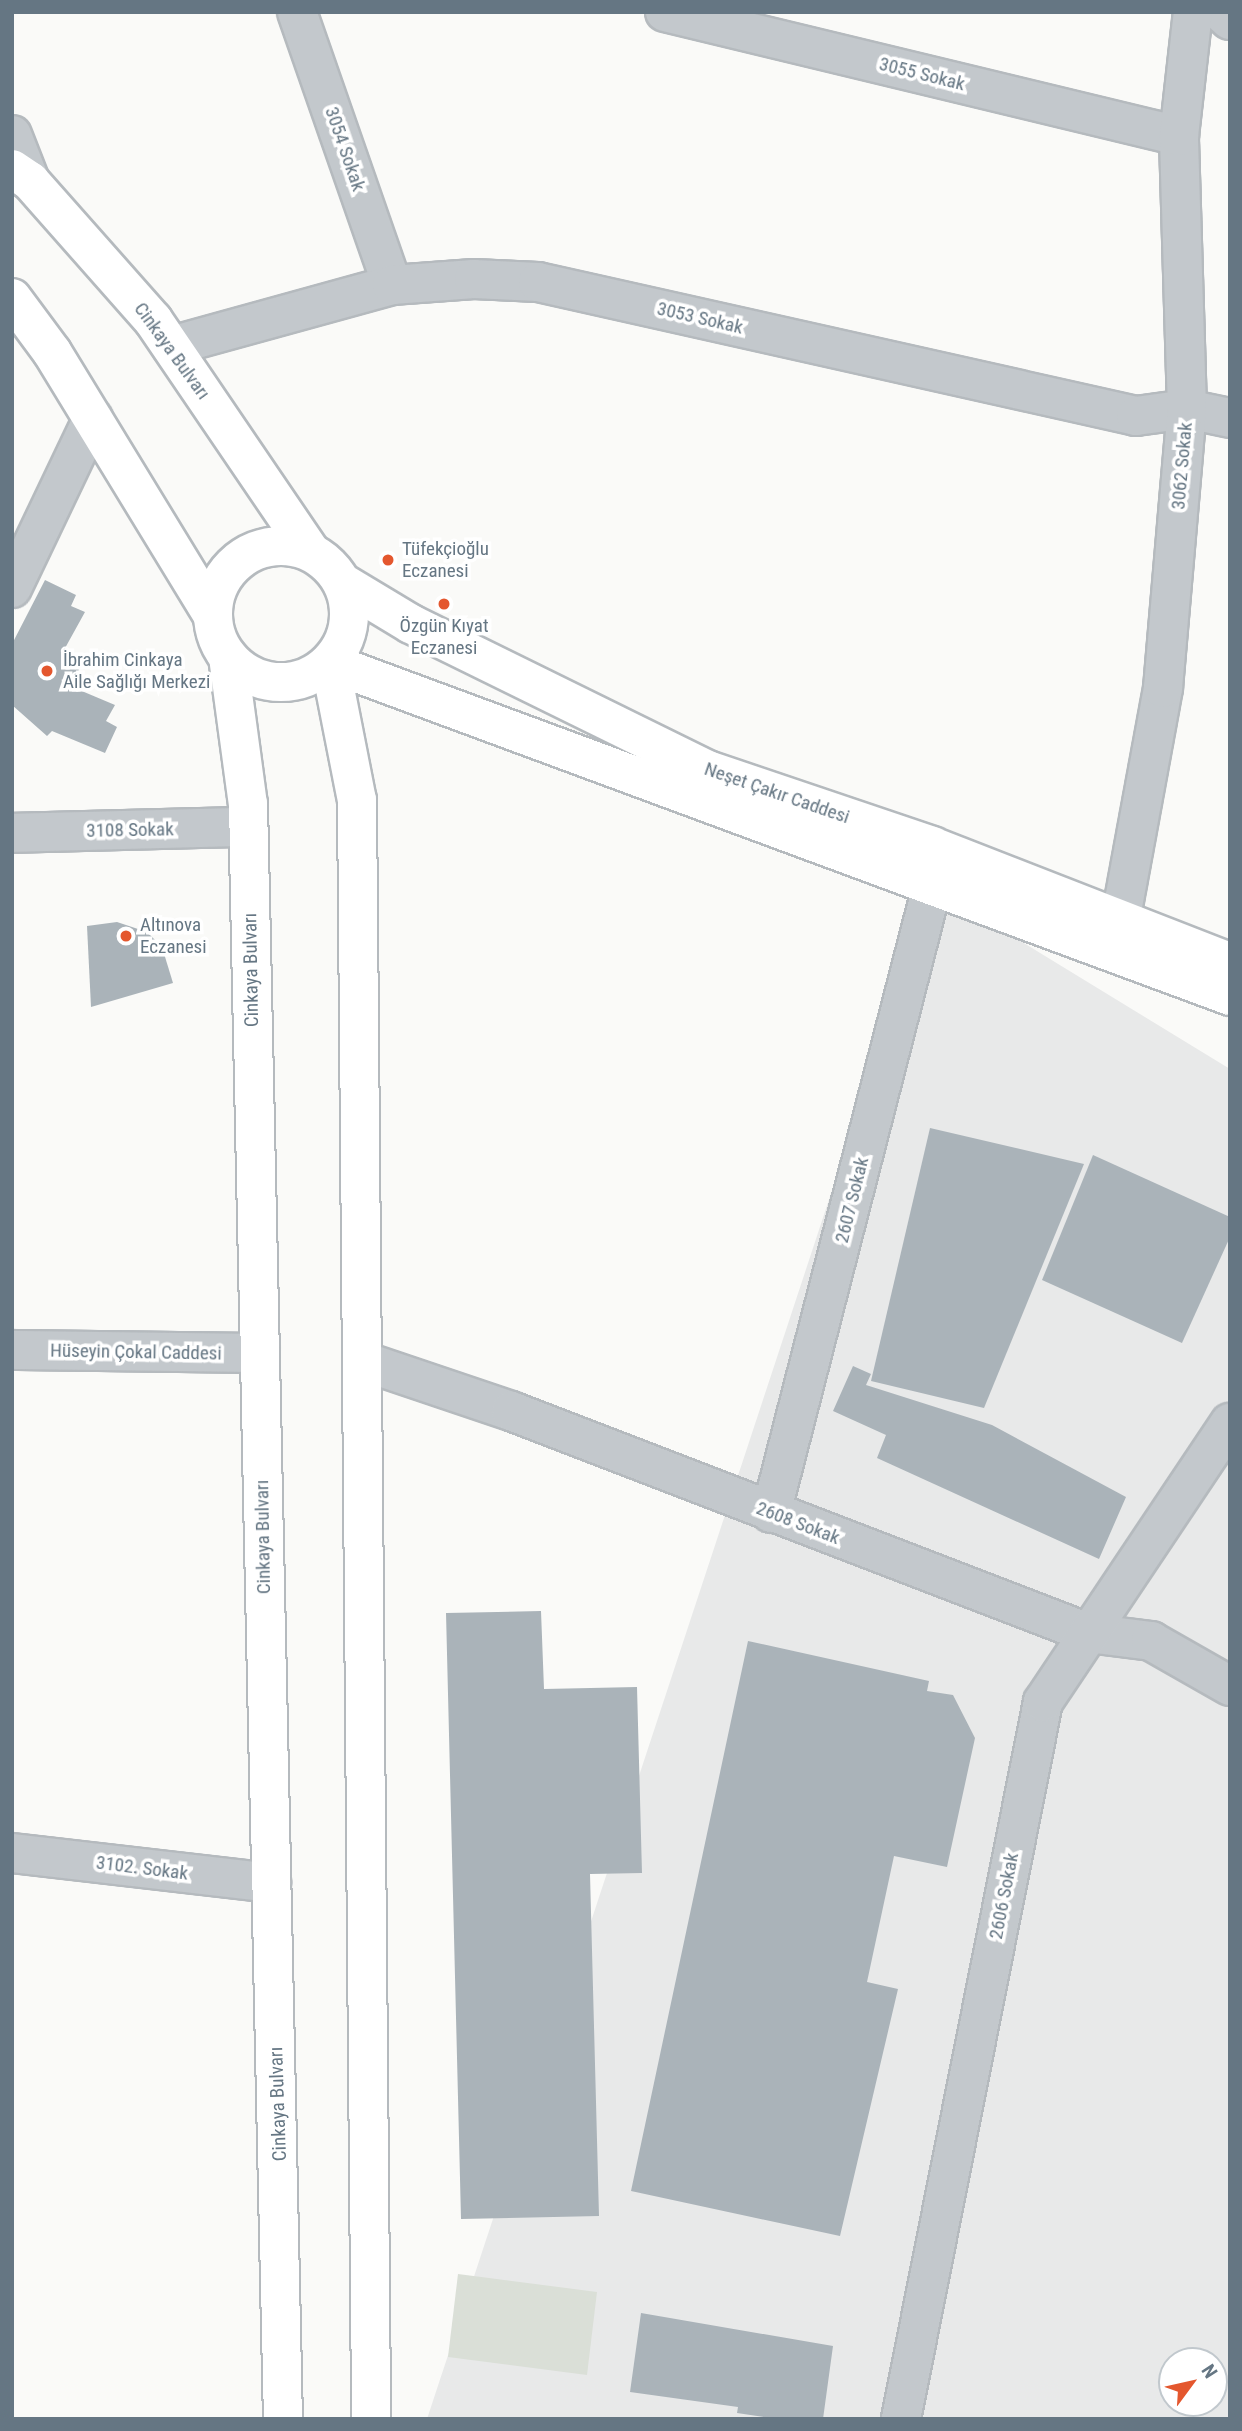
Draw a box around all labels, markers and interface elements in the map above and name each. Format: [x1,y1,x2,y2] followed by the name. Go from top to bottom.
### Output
[877,52,967,96] street label: 3055 Sokak
[320,104,370,194] street label: 3054 Sokak
[655,297,745,339] street label: 3053 Sokak
[129,298,215,404] street label: Cinkaya Bulvarı
[1167,421,1197,511] street label: 3062 Sokak
[402,538,489,582] place label: Tüfekçioğlu Eczanesi
[380,552,396,568] marker: Tüfekçioğlu Eczanesi
[436,596,452,612] marker: Özgün Kıyat Eczanesi
[399,615,489,659] place label: Özgün Kıyat Eczanesi
[63,649,210,693] place label: İbrahim Cinkaya Aile Sağlığı Merkezi
[37,661,57,681] marker: İbrahim Cinkaya Aile Sağlığı Merkezi
[701,757,853,829] street label: Neşet Çakır Caddesi
[86,818,174,842] street label: 3108 Sokak
[239,913,263,1027] street label: Cinkaya Bulvarı
[140,914,207,958] place label: Altınova Eczanesi
[118,928,134,944] marker: Altınova Eczanesi
[830,1155,874,1245] street label: 2607 Sokak
[50,1339,222,1365] street label: Hüseyin Çokal Caddesi
[251,1480,275,1594] street label: Cinkaya Bulvarı
[753,1497,843,1549] street label: 2608 Sokak
[95,1851,189,1885] street label: 3102. Sokak
[984,1851,1024,1941] street label: 2606 Sokak
[265,2046,291,2162] street label: Cinkaya Bulvarı
[1158,2347,1228,2417] north arrow
[1197,2360,1222,2383] text: N

